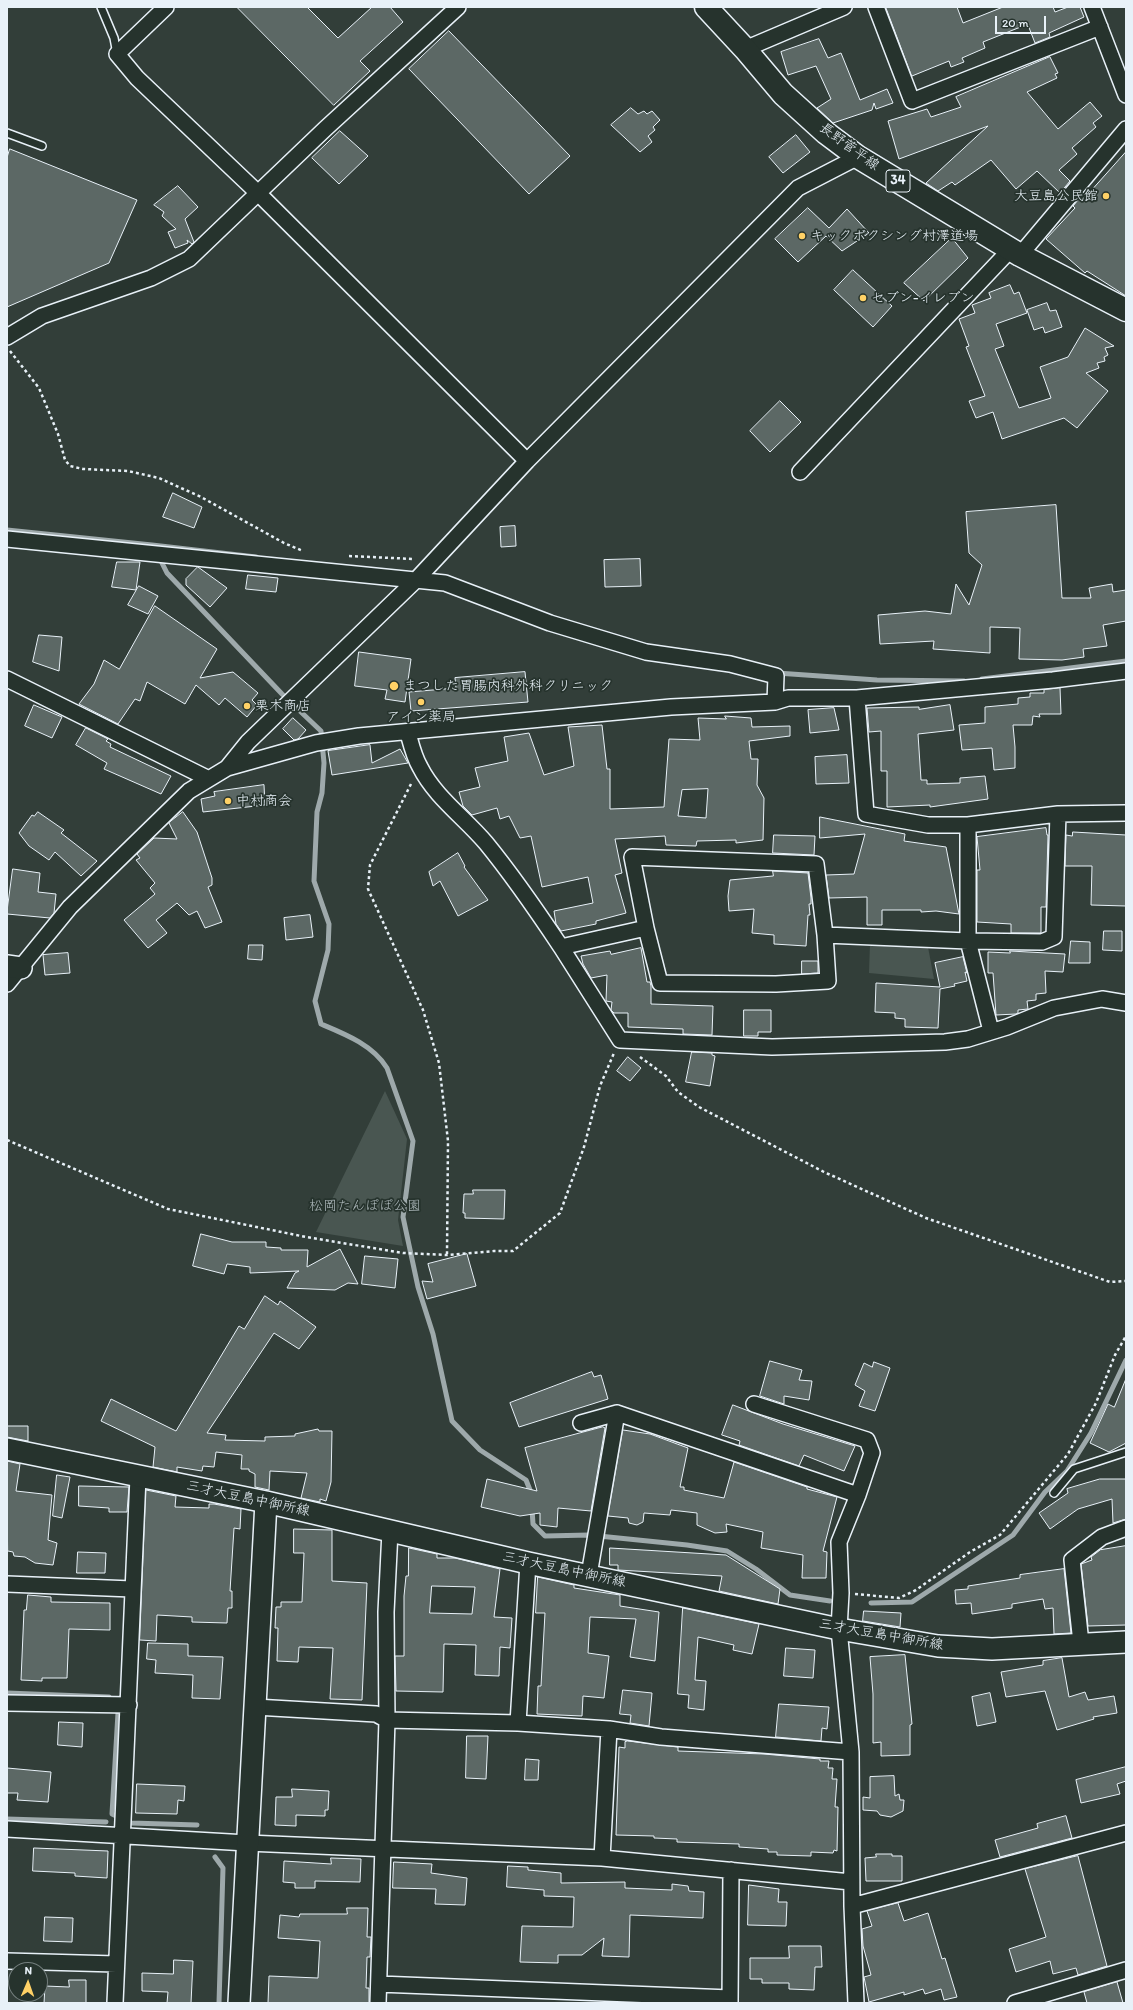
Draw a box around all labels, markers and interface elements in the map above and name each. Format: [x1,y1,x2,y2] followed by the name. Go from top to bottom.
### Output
[997,8,1048,34] scale bar
[1002,16,1029,30] text: 20 m
[816,120,882,174] street label: 長野菅平線
[886,170,910,192] road number: 34
[1014,188,1098,204] place label: 大豆島公民館
[1101,191,1111,201] marker: 大豆島公民館
[810,228,978,244] place label: キックボクシング村澤道場
[797,231,807,241] marker: キックボクシング村澤道場
[871,290,975,306] place label: セブン-イレブン
[858,293,868,303] marker: セブン-イレブン
[403,678,613,694] place label: まつした胃腸内科外科クリニック
[388,680,400,692] marker: まつした胃腸内科外科クリニック
[416,697,426,707] marker: アイン薬局
[255,698,311,714] place label: 栗木商店
[242,701,252,711] marker: 栗木商店
[386,709,456,725] place label: アイン薬局
[236,793,292,809] place label: 中村商会
[223,796,233,806] marker: 中村商会
[309,1198,421,1214] park label: 松岡たんぽぽ公園
[185,1478,311,1520] street label: 三才大豆島中御所線
[501,1549,627,1591] street label: 三才大豆島中御所線
[817,1616,945,1654] street label: 三才大豆島中御所線
[8,1962,48,2002] north arrow
[24,1964,32,1977] text: N

